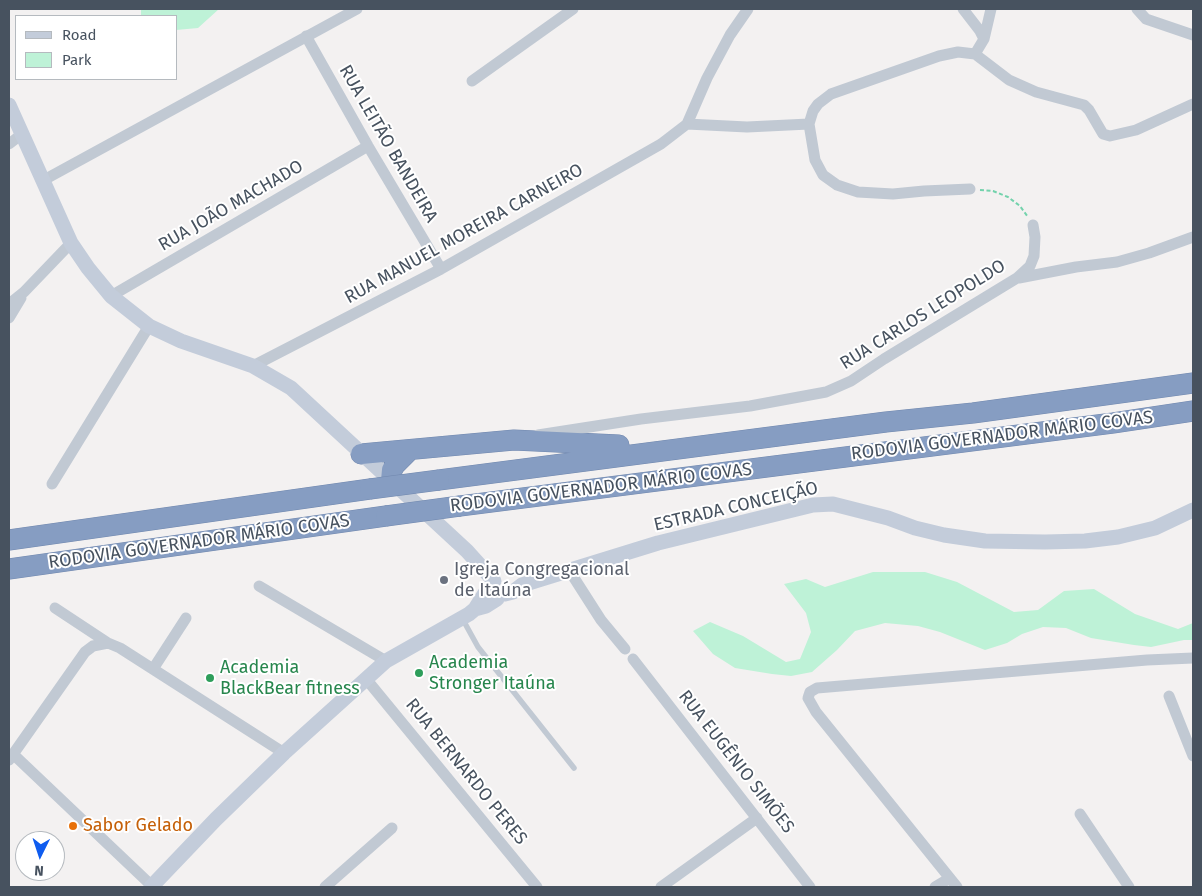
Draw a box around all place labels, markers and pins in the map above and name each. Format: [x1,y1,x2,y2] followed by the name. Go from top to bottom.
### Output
[454,559,629,602] place label: Igreja Congregacional de Itaúna
[438,574,450,586] marker: Igreja Congregacional de Itaúna
[429,652,556,694] place label: Academia Stronger Itaúna
[220,657,360,700] place label: Academia BlackBear fitness
[413,667,425,679] marker: Academia Stronger Itaúna
[204,672,216,684] marker: Academia BlackBear fitness
[83,815,193,837] place label: Sabor Gelado
[67,820,79,832] marker: Sabor Gelado

